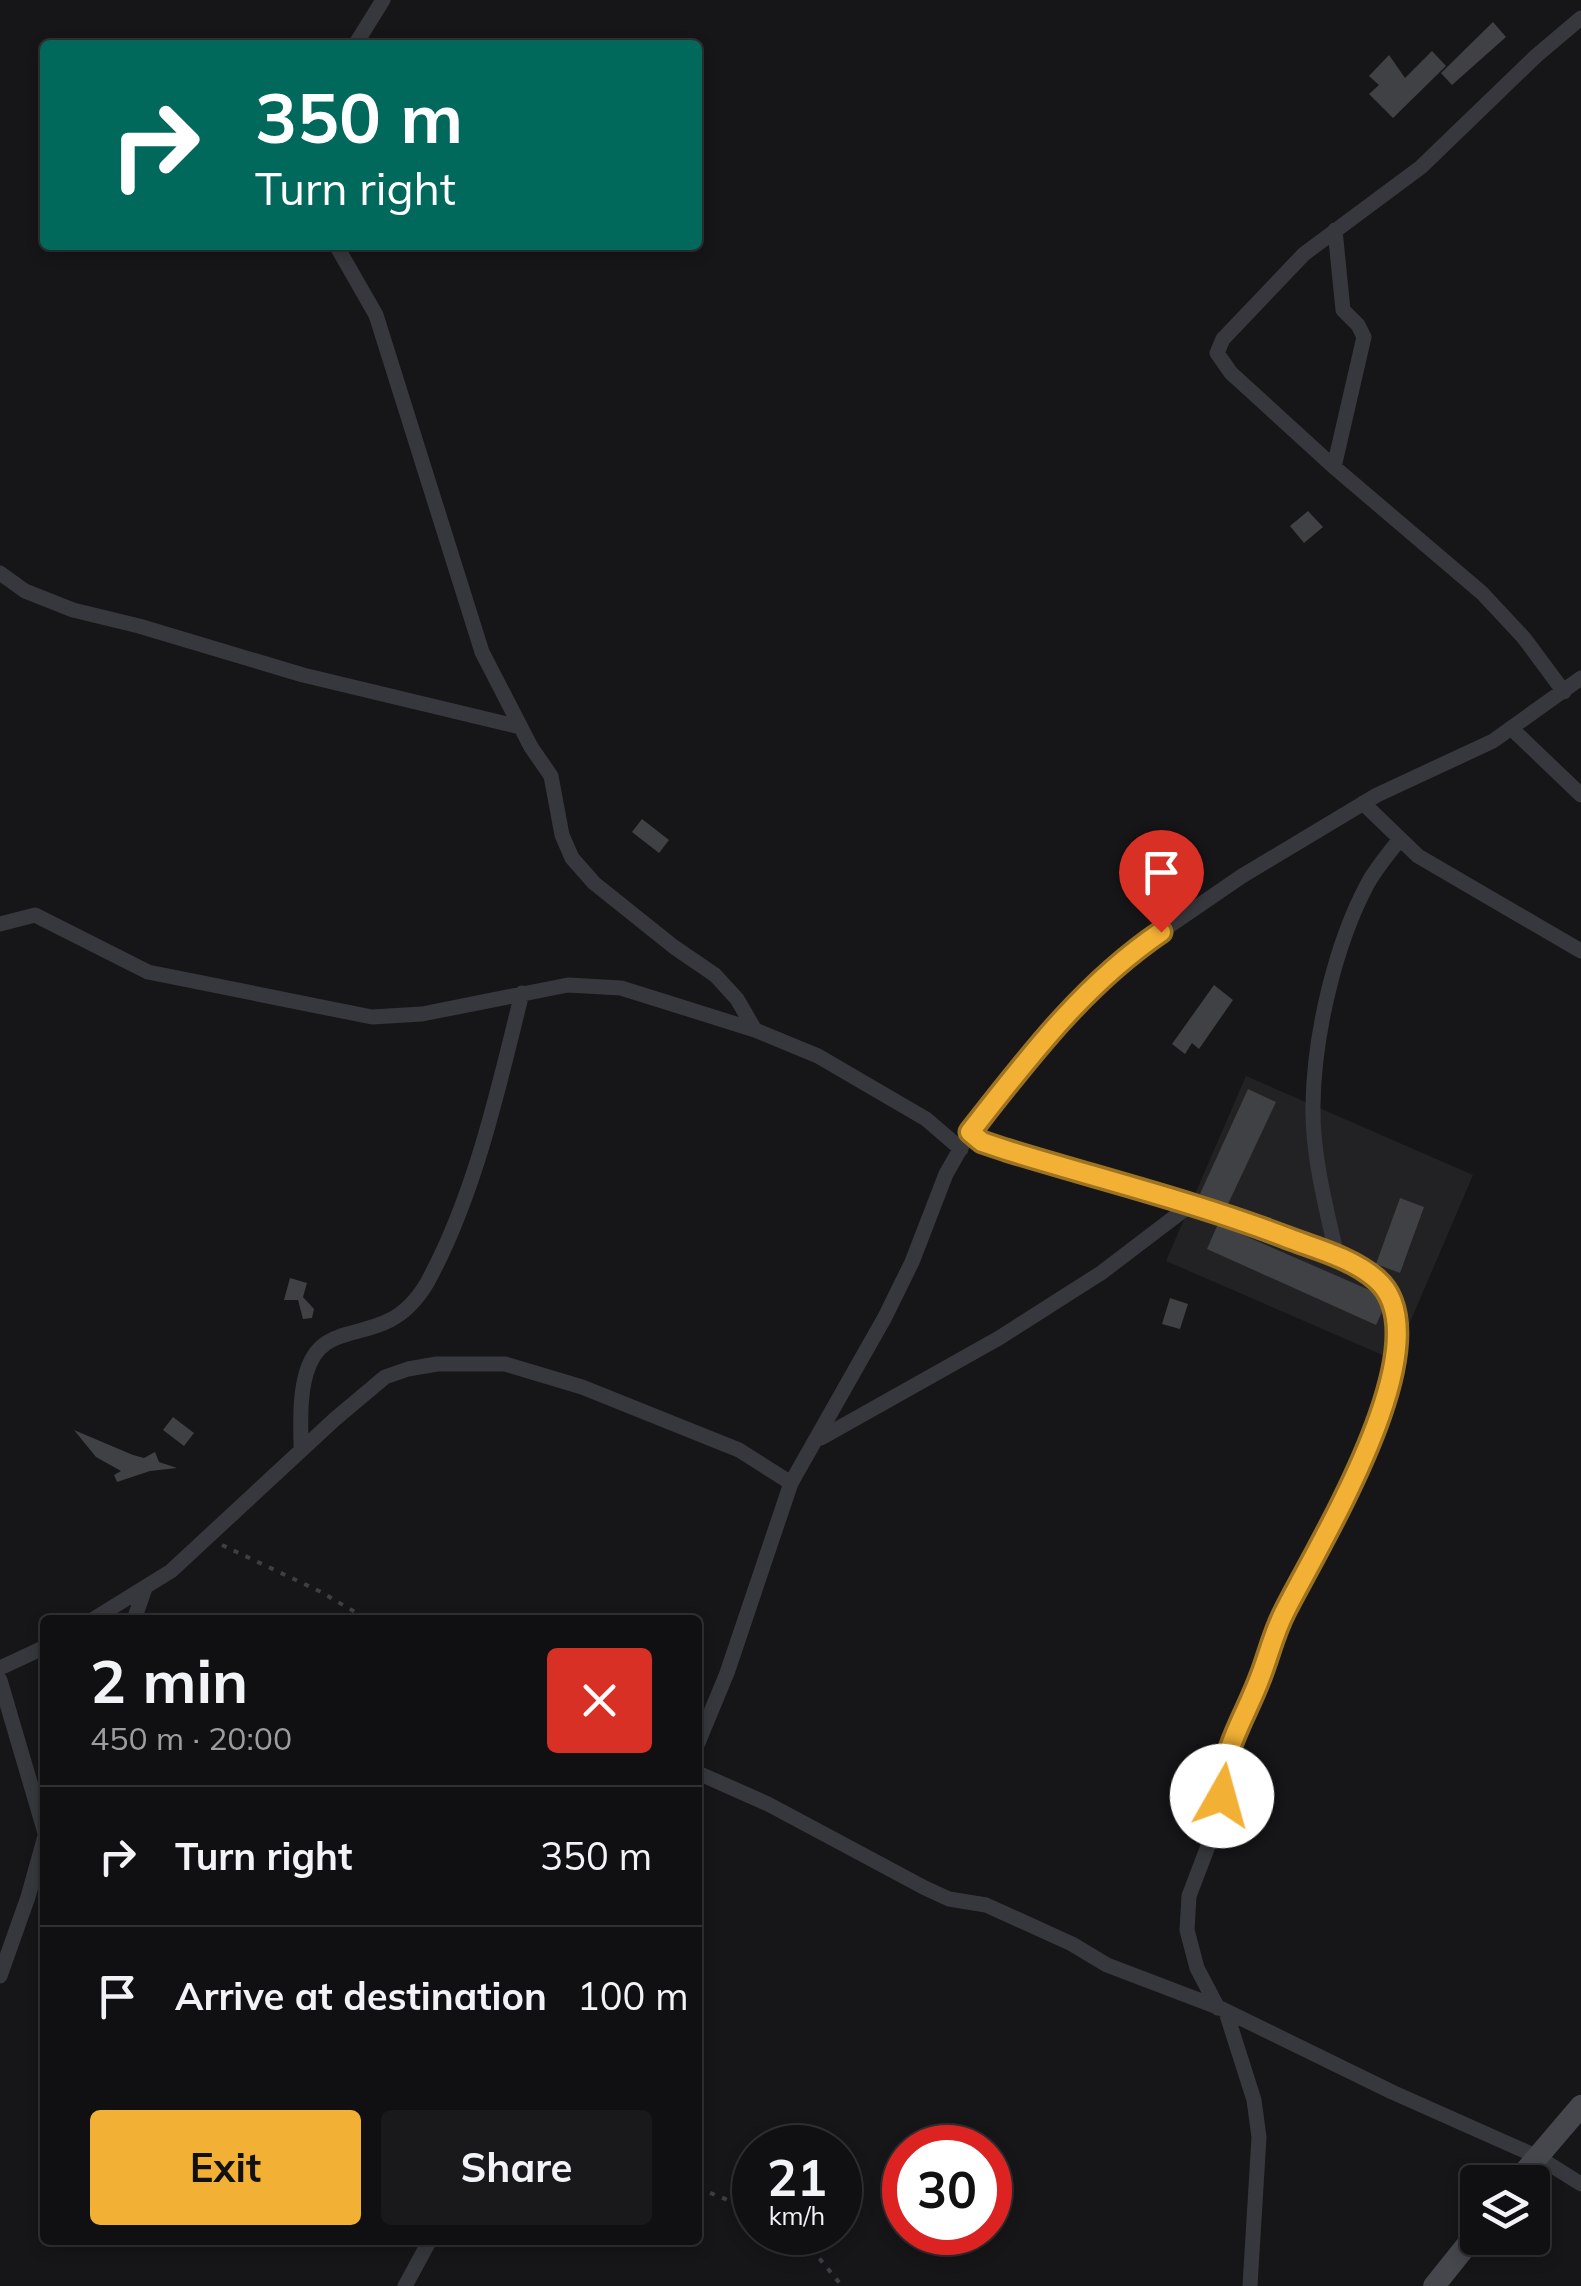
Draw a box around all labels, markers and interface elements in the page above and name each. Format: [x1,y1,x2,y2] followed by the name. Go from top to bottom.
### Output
[255,73,463,161] text: 350 m
[90,80,220,210] icon: right
[255,160,456,216] text: Turn right
[1119,830,1204,933] pin
[1134,845,1189,900] icon: arrive
[90,1643,248,1718] text: 2 min
[547,1648,652,1753] button: close
[90,1718,292,1758] text: 450 m · 20:00
[1170,1744,1274,1848] position arrow
[90,1829,145,1884] icon: right
[175,1832,352,1880] text: Turn right
[540,1832,652,1880] text: 350 m
[90,1969,145,2024] icon: arrive
[175,1972,547,2020] text: Arrive at destination
[577,1972,689,2020] text: 100 m
[90,2110,361,2225] button: Exit
[381,2110,652,2225] button: Share
[882,2125,1012,2255] speed limit sign: 30
[767,2146,827,2209] text: 21
[1460,2165,1550,2255] map controls
[1460,2165,1550,2255] button: layers
[769,2200,825,2231] text: km/h

